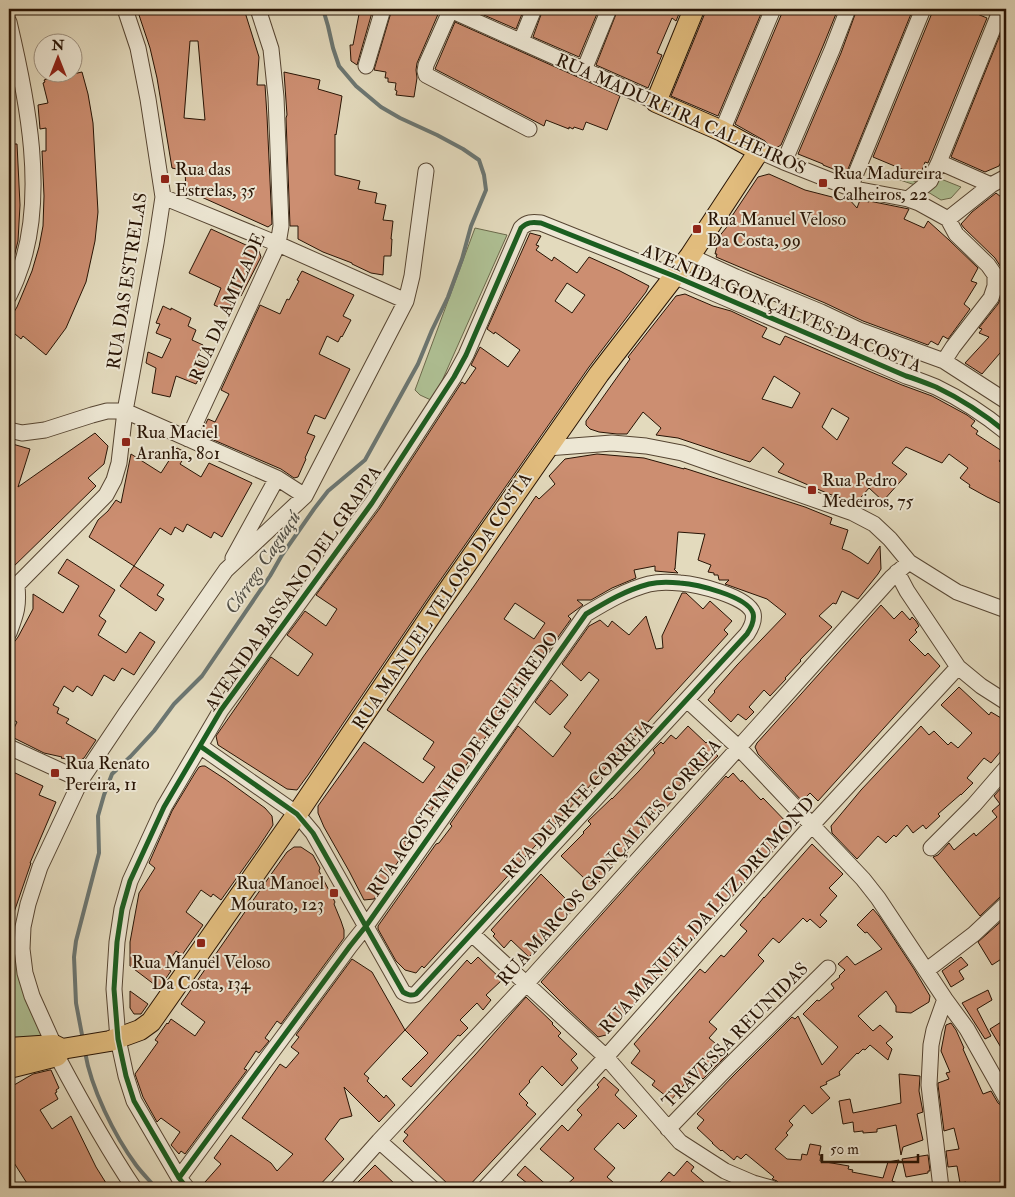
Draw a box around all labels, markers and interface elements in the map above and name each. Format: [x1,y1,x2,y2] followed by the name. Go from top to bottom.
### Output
[32,32,82,82] north arrow
[51,37,65,54] text: N
[552,49,810,180] street label: RUA MADUREIRA CALHEIROS
[175,158,255,202] place label: Rua das Estrelas, 35
[833,162,943,206] place label: Rua Madureira Calheiros, 22
[159,173,171,185] marker: Rua das Estrelas, 35
[817,177,829,189] marker: Rua Madureira Calheiros, 22
[102,191,153,371] street label: RUA DAS ESTRELAS
[707,208,846,252] place label: Rua Manuel Veloso Da Costa, 99
[691,223,703,235] marker: Rua Manuel Veloso Da Costa, 99
[184,229,271,385] street label: RUA DA AMIZADE
[637,239,926,378] street label: AVENIDA GONÇALVES DA COSTA
[135,421,220,465] place label: Rua Maciel Aranha, 801
[120,436,132,448] marker: Rua Maciel Aranha, 801
[199,461,387,716] street label: AVENIDA BASSANO DEL GRAPPA
[347,468,538,734] street label: RUA MANUEL VELOSO DA COSTA
[822,469,914,513] place label: Rua Pedro Medeiros, 75
[806,484,818,496] marker: Rua Pedro Medeiros, 75
[220,506,307,619] water label: Córrego Caguaçú
[363,627,564,901] street label: RUA AGOSTINHO DE FIGUEIREDO
[498,714,659,884] street label: RUA DUARTE CORREIA
[492,734,727,990] street label: RUA MARCOS GONÇALVES CORREA
[65,752,150,796] place label: Rua Renato Pereira, 11
[49,767,61,779] marker: Rua Renato Pereira, 11
[595,792,820,1039] street label: RUA MANUEL DA LUZ DRUMOND
[230,872,324,916] place label: Rua Manoel Mourato, 123
[328,887,340,899] marker: Rua Manoel Mourato, 123
[195,937,207,949] marker: Rua Manuel Veloso Da Costa, 134
[131,951,271,995] place label: Rua Manuel Veloso Da Costa, 134
[657,957,813,1113] street label: TRAVESSA REUNIDAS
[822,1132,919,1164] scale bar
[830,1140,859,1159] text: 50 m

